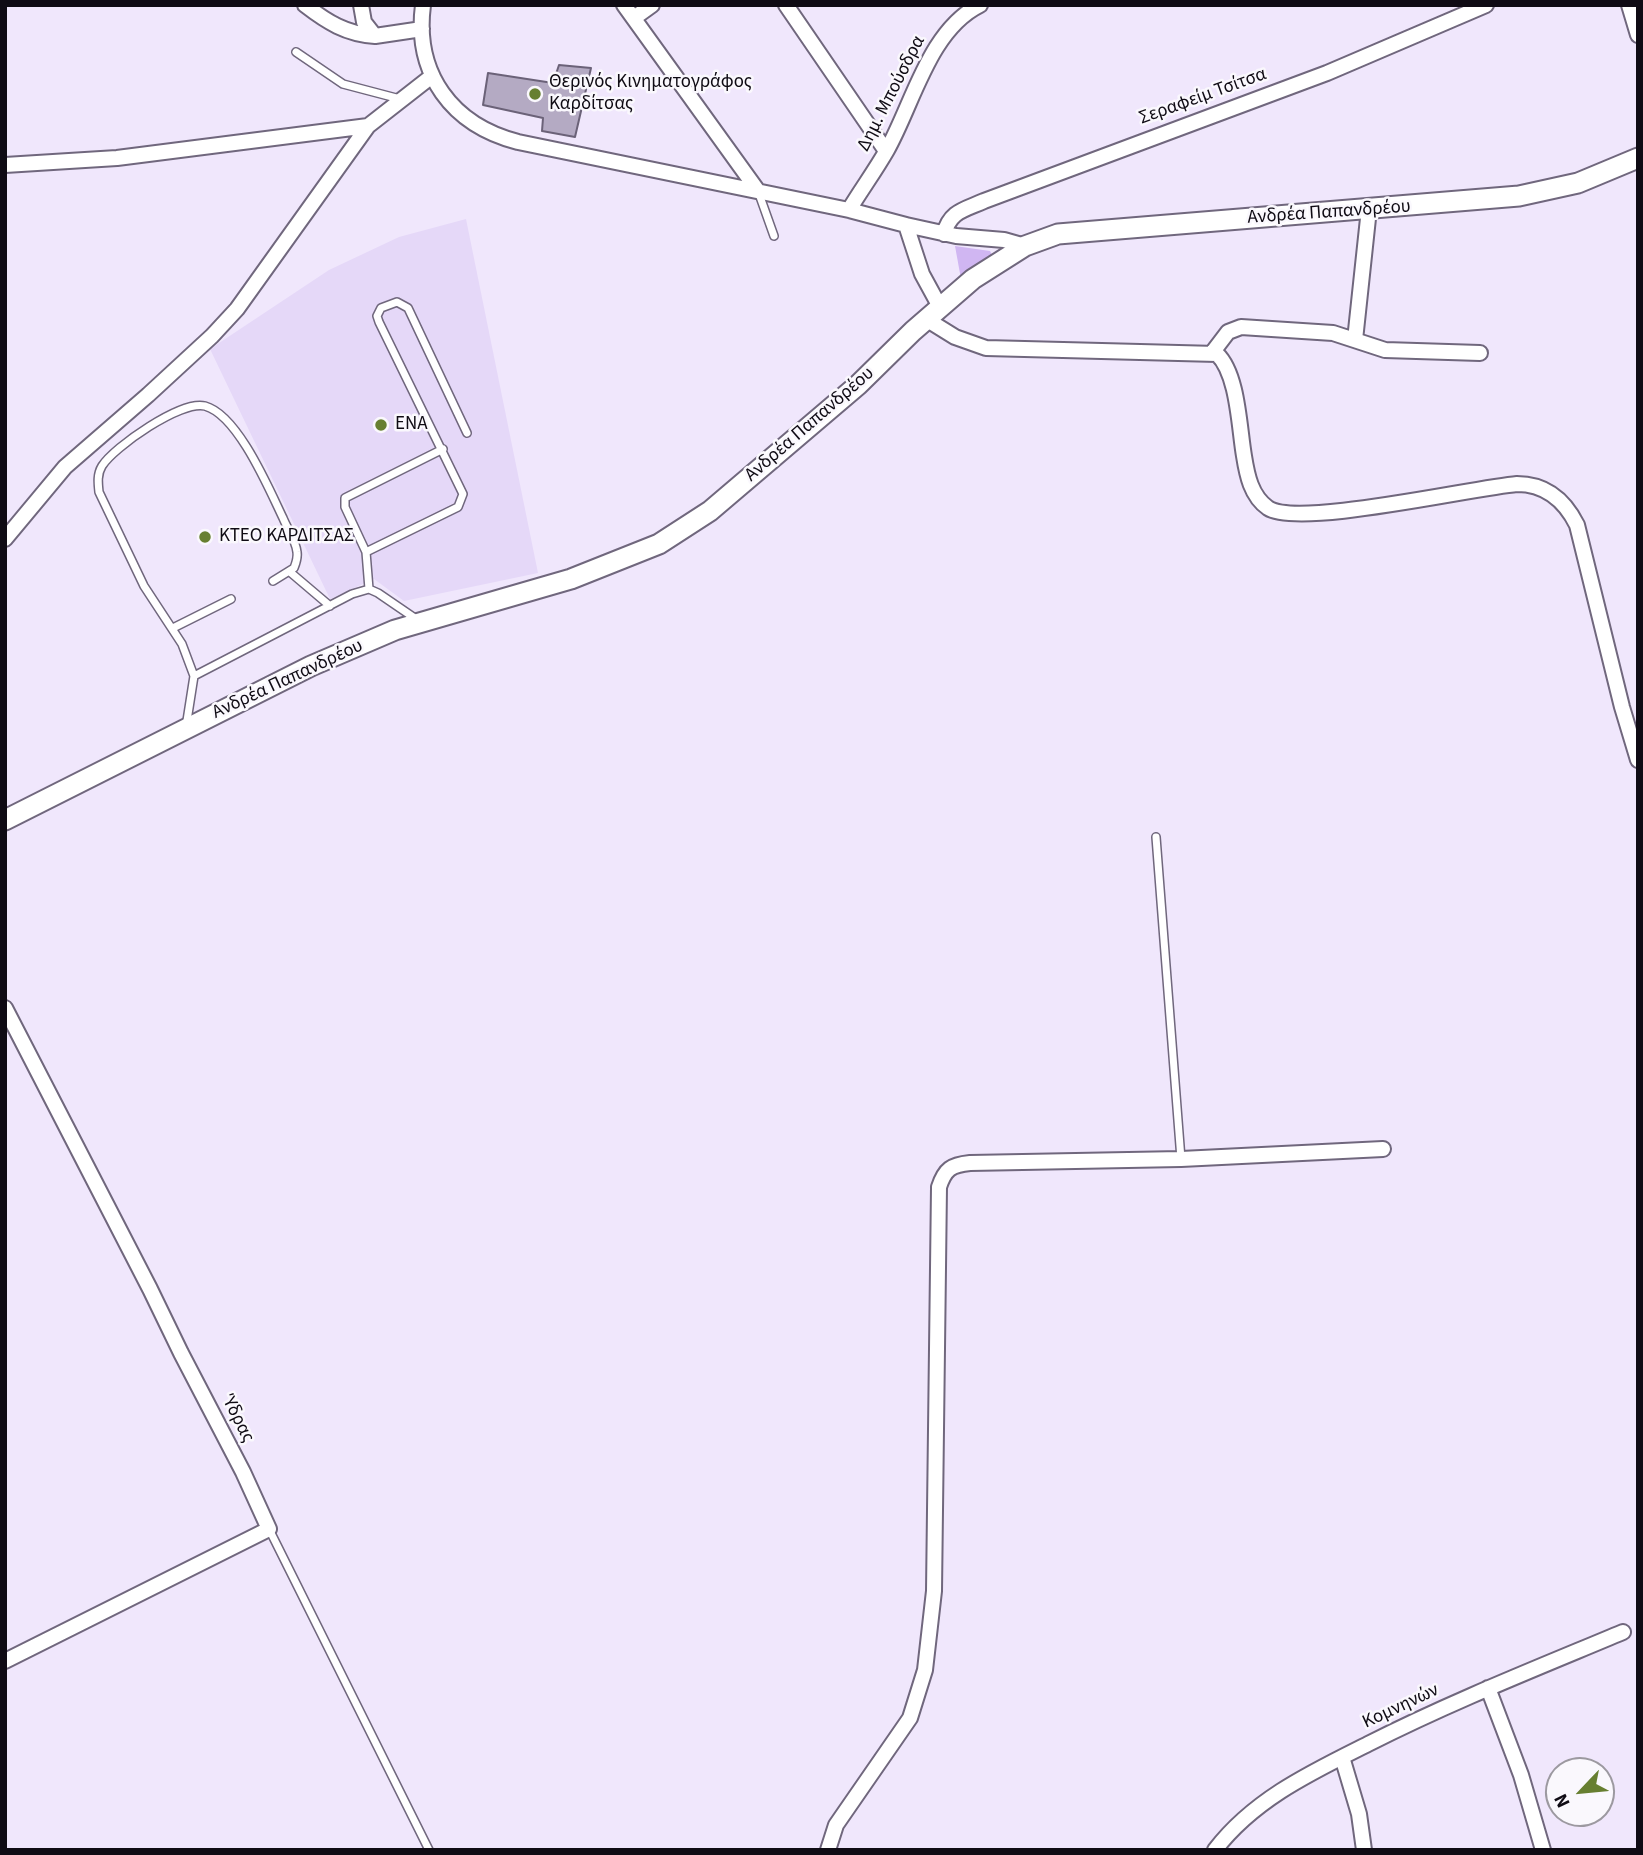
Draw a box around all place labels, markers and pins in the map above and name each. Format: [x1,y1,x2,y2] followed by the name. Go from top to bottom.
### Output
[549,72,752,116] place label: Θερινός Κινηματογράφος Καρδίτσας
[527,86,543,102] marker: Θερινός Κινηματογράφος Καρδίτσας
[395,414,428,436] place label: ΕΝΑ
[373,417,389,433] marker: ΕΝΑ
[219,526,354,548] place label: ΚΤΕΟ ΚΑΡΔΙΤΣΑΣ
[197,529,213,545] marker: ΚΤΕΟ ΚΑΡΔΙΤΣΑΣ

